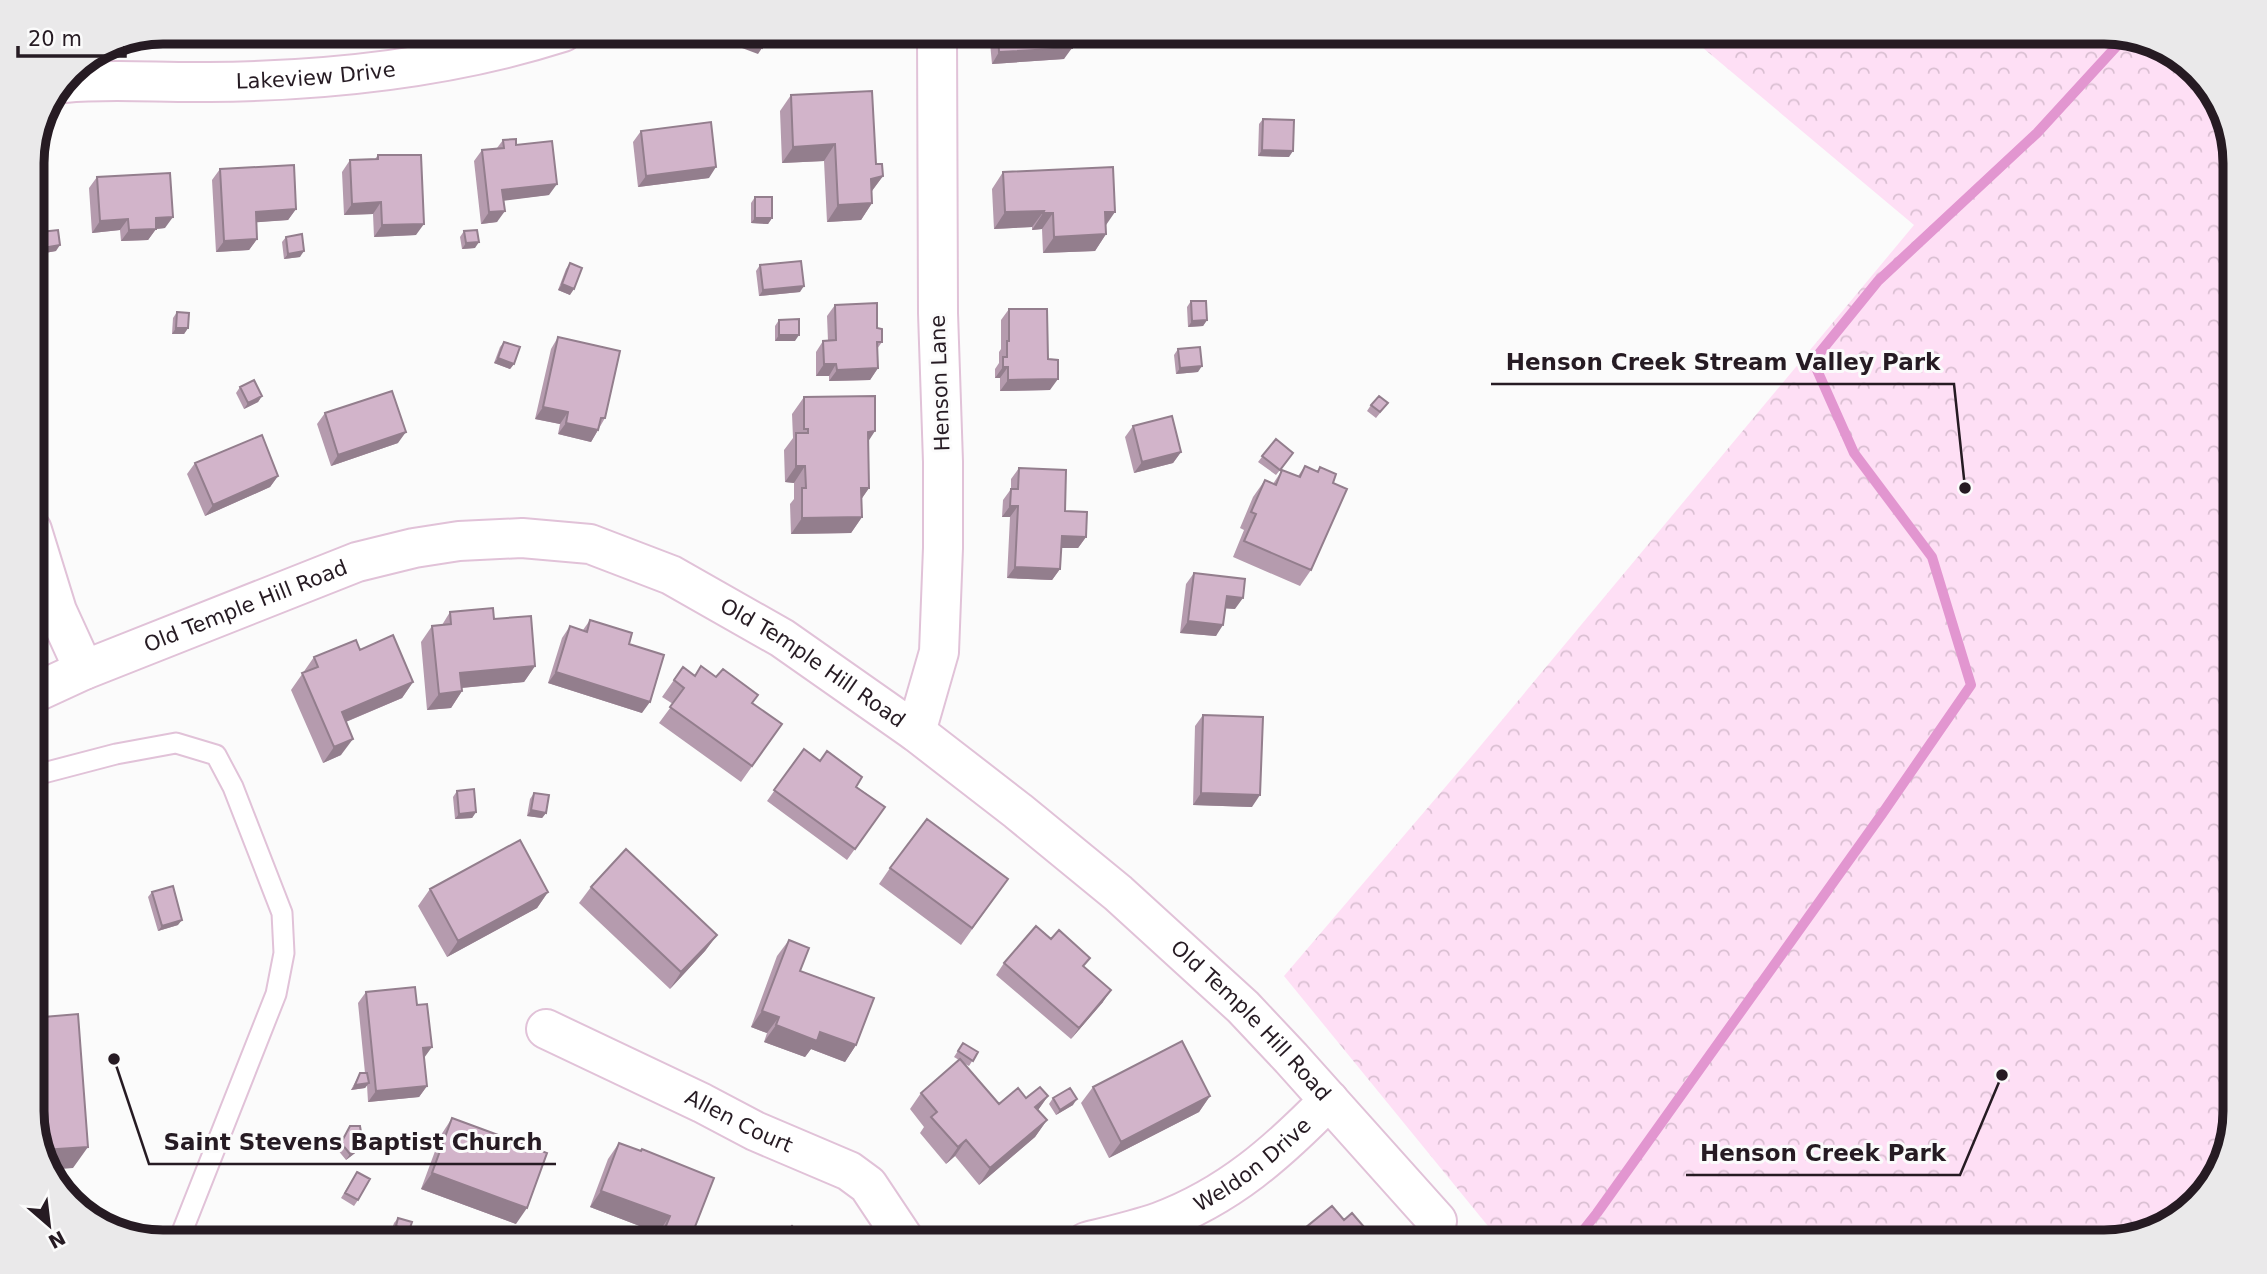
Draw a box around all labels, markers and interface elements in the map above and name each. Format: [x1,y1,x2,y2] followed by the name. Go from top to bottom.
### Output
[18,14,124,58] scale bar
[28,27,82,51] text: 20 m
[236,57,397,94] street label: Lakeview Drive
[926,314,954,452] street label: Henson Lane
[1491,340,1954,384] callout: Henson Creek Stream Valley Park
[1506,349,1941,375] text: Henson Creek Stream Valley Park
[140,555,351,657] street label: Old Temple Hill Road
[716,593,910,733] street label: Old Temple Hill Road
[1166,935,1335,1106] street label: Old Temple Hill Road
[681,1085,796,1158] street label: Allen Court
[1190,1113,1316,1217] street label: Weldon Drive
[149,1120,556,1164] callout: Saint Stevens Baptist Church
[163,1129,543,1155] text: Saint Stevens Baptist Church
[1686,1131,1960,1175] callout: Henson Creek Park
[1700,1140,1947,1166] text: Henson Creek Park
[14,1190,84,1260] north arrow
[45,1227,69,1253] text: N

